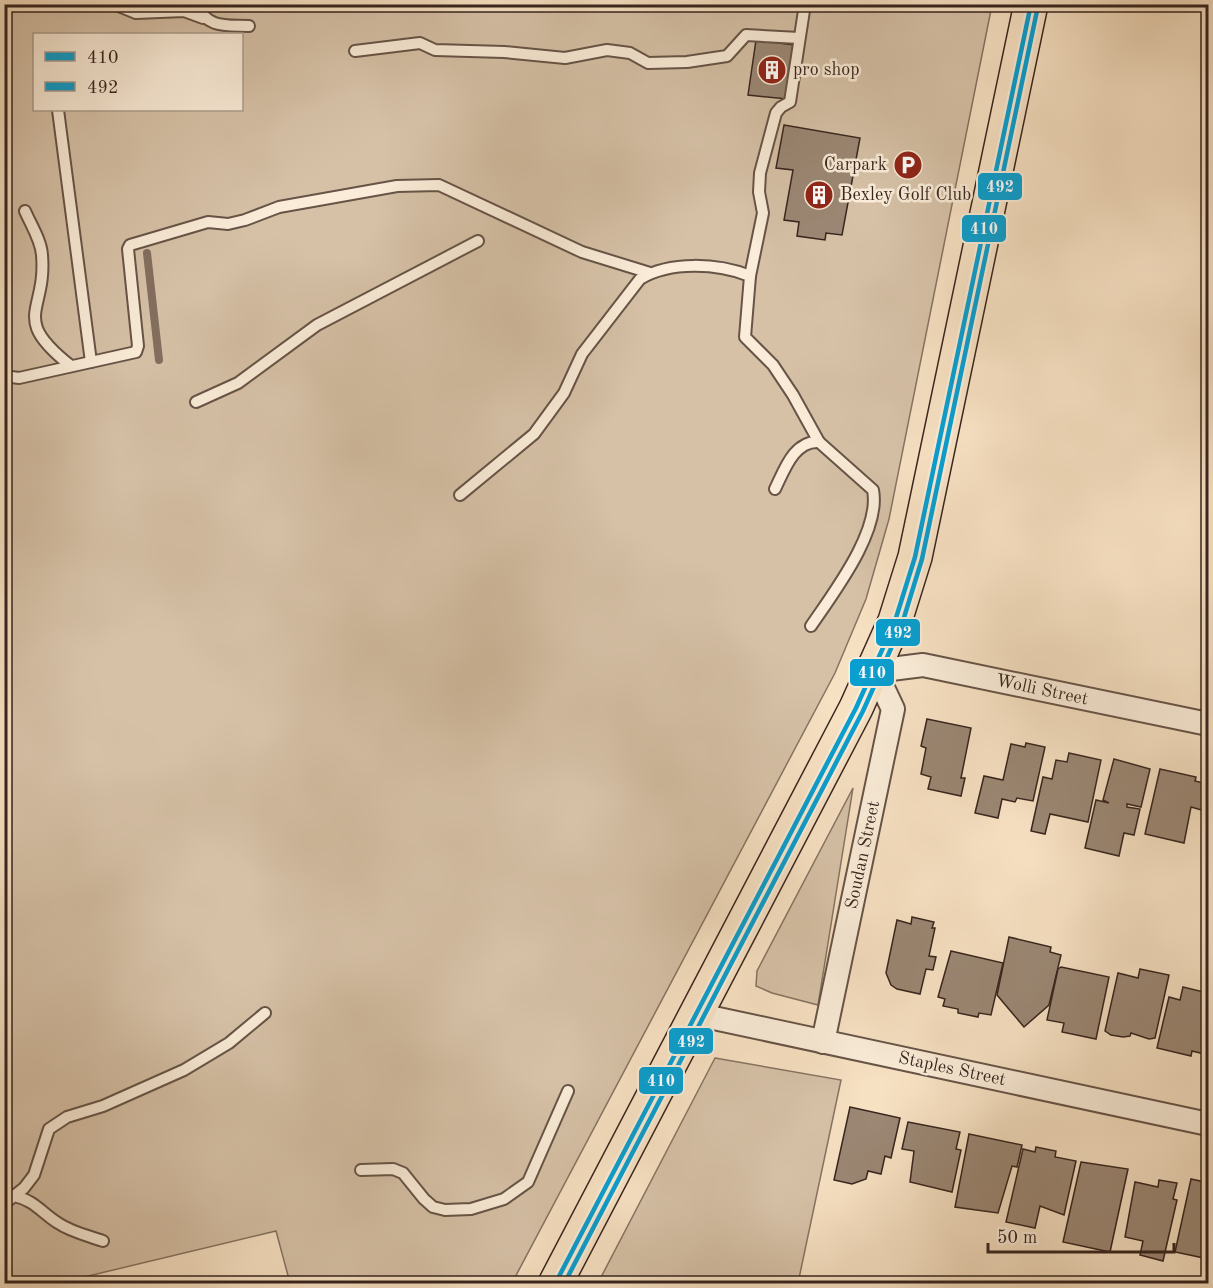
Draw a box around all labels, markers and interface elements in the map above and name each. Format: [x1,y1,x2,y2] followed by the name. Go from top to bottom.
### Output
[33,33,243,111] legend
[87,49,118,67] text: 410
[756,54,788,86] building icon: pro shop
[793,61,860,79] place label: pro shop
[87,79,118,97] text: 492
[892,149,924,181] parking icon: Carpark
[824,156,887,174] place label: Carpark
[977,172,1023,201] line badge: 492
[803,179,835,211] building icon: Bexley Golf Club
[986,180,1014,196] text: 492
[840,186,971,204] place label: Bexley Golf Club
[961,214,1007,243] line badge: 410
[970,222,998,238] text: 410
[875,618,921,647] line badge: 492
[884,626,912,642] text: 492
[849,658,895,687] line badge: 410
[858,666,886,682] text: 410
[994,671,1090,709] street label: Wolli Street
[843,799,883,911] street label: Soudan Street
[668,1027,714,1055] line badge: 492
[677,1035,705,1051] text: 492
[897,1049,1007,1089] street label: Staples Street
[638,1066,684,1095] line badge: 410
[647,1074,675,1090] text: 410
[988,1216,1174,1254] scale bar
[997,1229,1037,1247] text: 50 m

